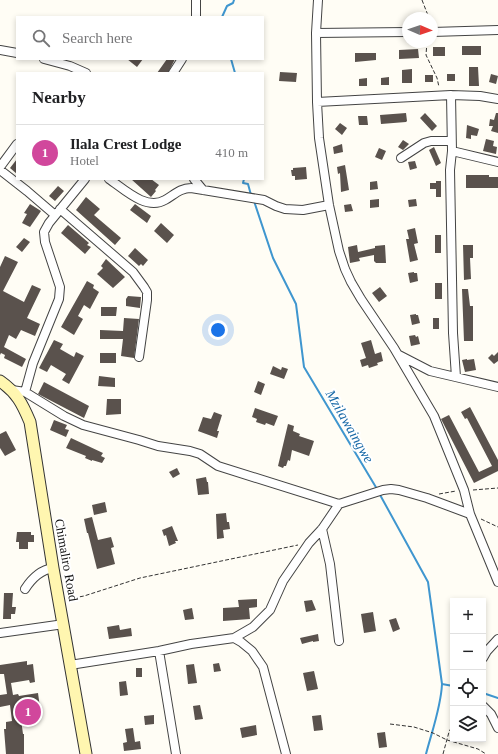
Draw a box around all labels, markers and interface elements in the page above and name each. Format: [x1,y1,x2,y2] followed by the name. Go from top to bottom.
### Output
[402,12,438,48] north arrow
[16,16,264,60] search box
[30,27,52,49] icon: search
[62,30,132,46] text: Search here
[32,88,86,107] text: Nearby
[70,136,181,152] text: Ilala Crest Lodge
[42,145,48,160] text: 1
[215,145,248,160] text: 410 m
[70,153,99,168] text: Hotel
[208,320,228,340] your location
[322,386,376,465] water label: Mzilawaingwe
[52,518,81,603] street label: Chimaliro Road
[450,598,486,742] map controls
[450,598,486,634] button: +
[450,634,486,670] button: −
[450,670,486,706] button: locate
[15,697,41,727] pin: 1
[450,706,486,742] button: layers

